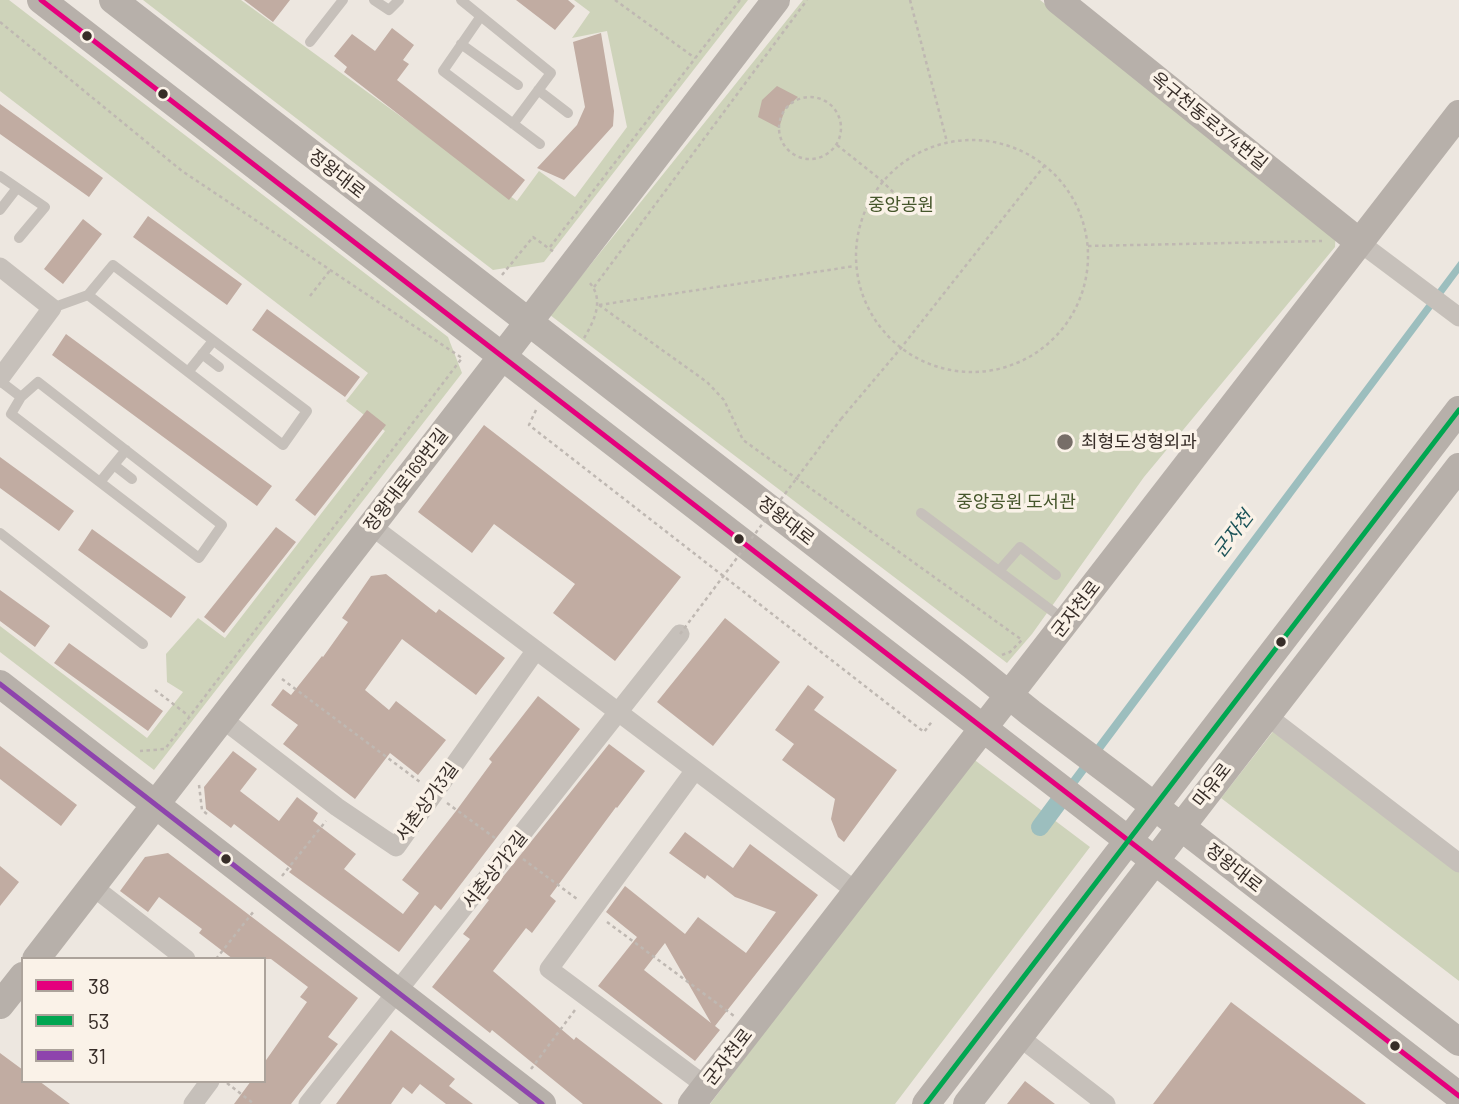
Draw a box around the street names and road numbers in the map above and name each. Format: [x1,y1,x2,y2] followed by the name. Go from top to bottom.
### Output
[1146,67,1272,175] street label: 옥구천동로374번길
[304,145,370,203] street label: 정왕대로
[359,424,453,536] street label: 정왕대로169번길
[753,492,819,550] street label: 정왕대로
[1047,576,1105,642] street label: 군자천로
[391,758,463,846] street label: 서촌상가3길
[1188,759,1236,811] street label: 마유로
[458,827,532,913] street label: 서촌상가2길
[1201,839,1267,897] street label: 정왕대로
[699,1024,757,1090] street label: 군자천로

